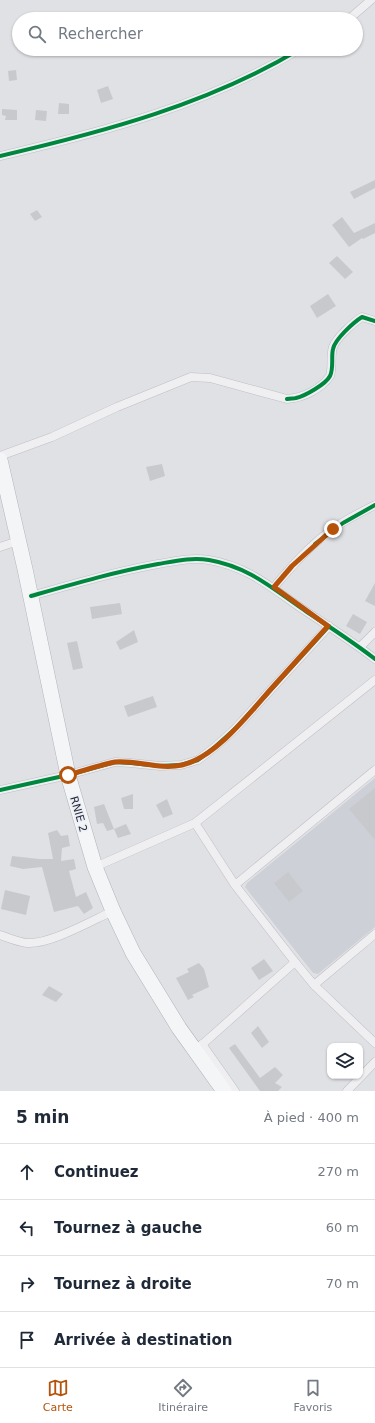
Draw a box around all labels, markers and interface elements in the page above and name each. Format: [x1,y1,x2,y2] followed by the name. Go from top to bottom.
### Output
[12,12,363,56] search box
[26,23,48,45] icon: search
[58,25,143,43] text: Rechercher
[324,520,342,538] route end
[59,766,77,784] route start
[67,795,90,834] street label: RNIE 2
[327,1043,363,1079] map controls
[327,1043,363,1079] button: layers
[16,1107,69,1127] text: 5 min
[264,1110,359,1125] text: À pied · 400 m
[16,1161,38,1183] icon: ahead
[54,1163,139,1181] text: Continuez
[317,1164,359,1179] text: 270 m
[16,1217,38,1239] icon: left
[54,1219,202,1237] text: Tournez à gauche
[326,1220,359,1235] text: 60 m
[16,1273,38,1295] icon: right
[54,1275,192,1293] text: Tournez à droite
[326,1276,359,1291] text: 70 m
[16,1329,38,1351] icon: arrive
[54,1331,232,1349] text: Arrivée à destination
[43,1377,73,1414] tab: Carte
[158,1377,208,1414] tab: Itinéraire
[294,1377,332,1414] tab: Favoris

